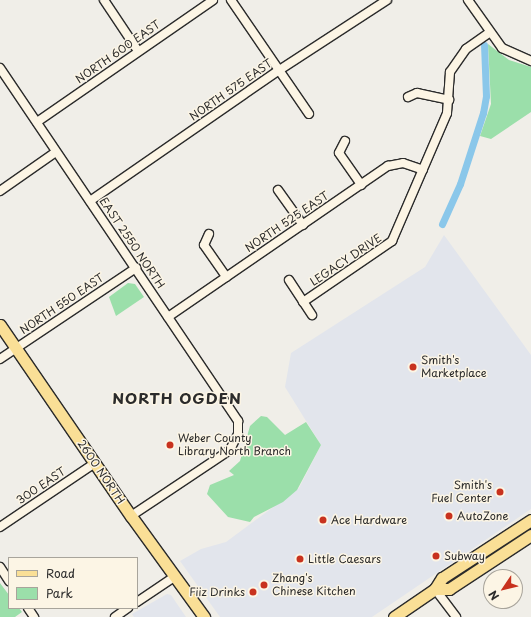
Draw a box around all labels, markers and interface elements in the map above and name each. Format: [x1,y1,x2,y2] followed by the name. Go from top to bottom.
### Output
[73,17,163,87] street label: NORTH 600 EAST
[187,57,275,123] street label: NORTH 575 EAST
[242,189,332,255] street label: NORTH 525 EAST
[97,195,167,291] street label: EAST 2550 NORTH
[308,232,384,288] street label: LEGACY DRIVE
[17,271,107,337] street label: NORTH 550 EAST
[421,354,487,380] place label: Smith's Marketplace
[408,362,418,372] marker: Smith's Marketplace
[113,389,241,407] district label: NORTH OGDEN
[178,432,292,458] place label: Weber County Library North Branch
[75,437,127,507] street label: 2600 NORTH
[165,440,175,450] marker: Weber County Library North Branch
[14,465,68,507] street label: 300 EAST
[431,479,492,505] place label: Smith's Fuel Center
[495,487,505,497] marker: Smith's Fuel Center
[457,509,509,523] place label: AutoZone
[444,511,454,521] marker: AutoZone
[331,513,407,527] place label: Ace Hardware
[318,515,328,525] marker: Ace Hardware
[444,549,485,563] place label: Subway
[431,551,441,561] marker: Subway
[308,552,381,566] place label: Little Caesars
[295,554,305,564] marker: Little Caesars
[8,557,138,609] legend
[46,564,75,582] text: Road
[483,569,523,609] north arrow
[272,572,356,598] place label: Zhang's Chinese Kitchen
[259,580,269,590] marker: Zhang's Chinese Kitchen
[46,584,73,602] text: Park
[189,585,245,599] place label: Fiiz Drinks
[248,587,258,597] marker: Fiiz Drinks
[484,587,503,604] text: N

